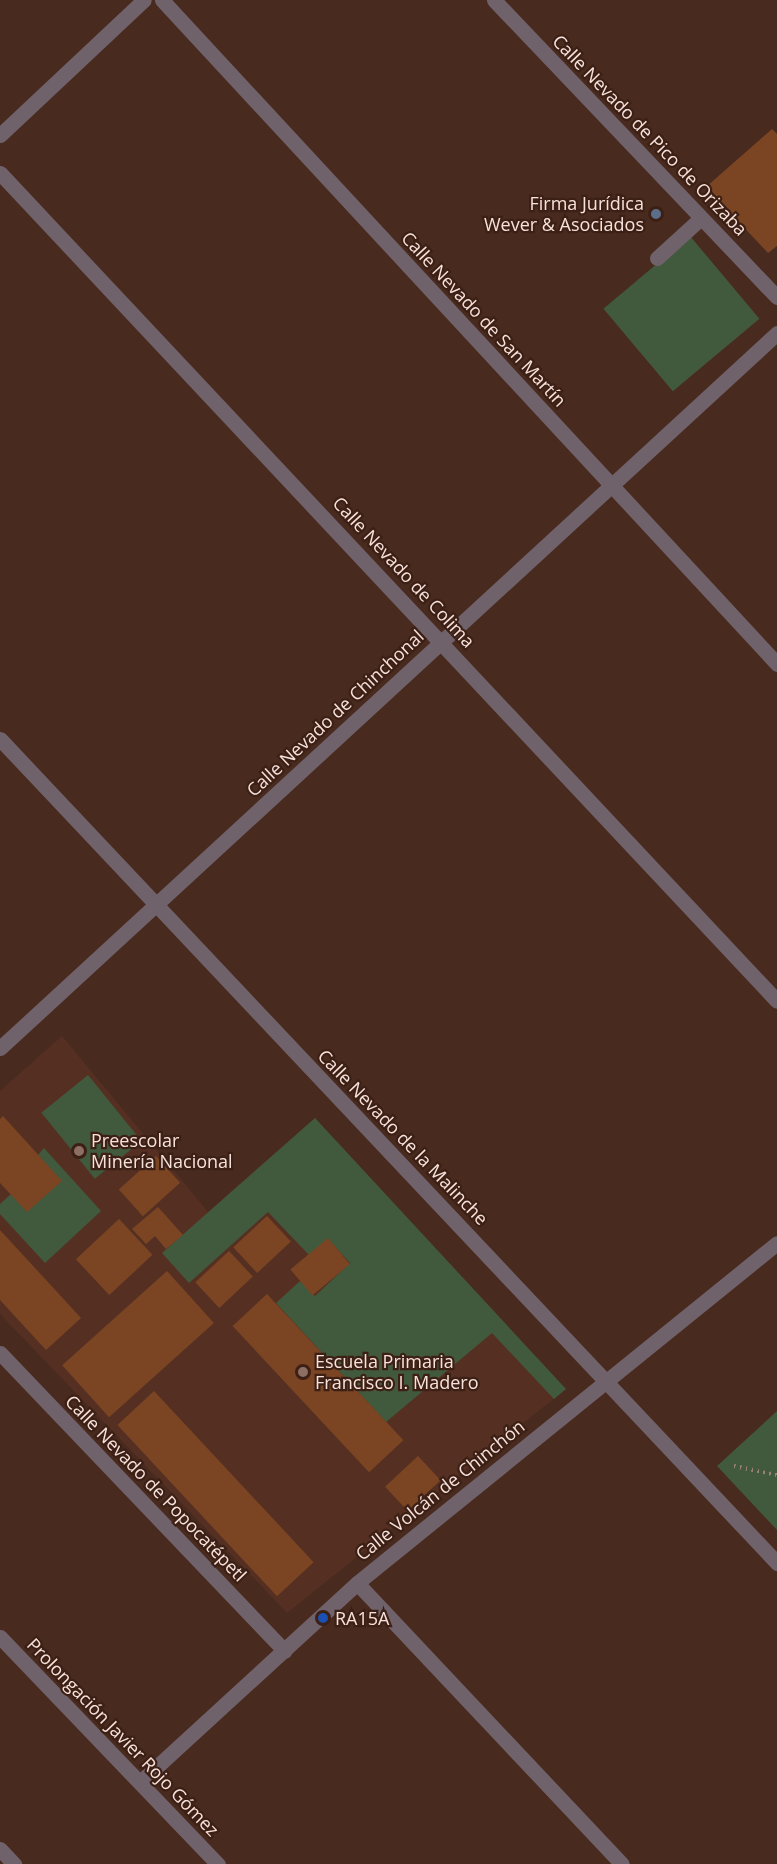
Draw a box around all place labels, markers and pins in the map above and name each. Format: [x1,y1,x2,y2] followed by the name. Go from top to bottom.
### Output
[484,193,644,236] place label: Firma Jurídica Wever & Asociados
[649,207,663,221] marker: Firma Jurídica Wever & Asociados
[91,1130,233,1172] place label: Preescolar Minería Nacional
[72,1144,86,1158] marker: Preescolar Minería Nacional
[315,1351,478,1394] place label: Escuela Primaria Francisco I. Madero
[296,1365,310,1379] marker: Escuela Primaria Francisco I. Madero
[335,1607,389,1629] place label: RA15A
[316,1611,330,1625] marker: RA15A

